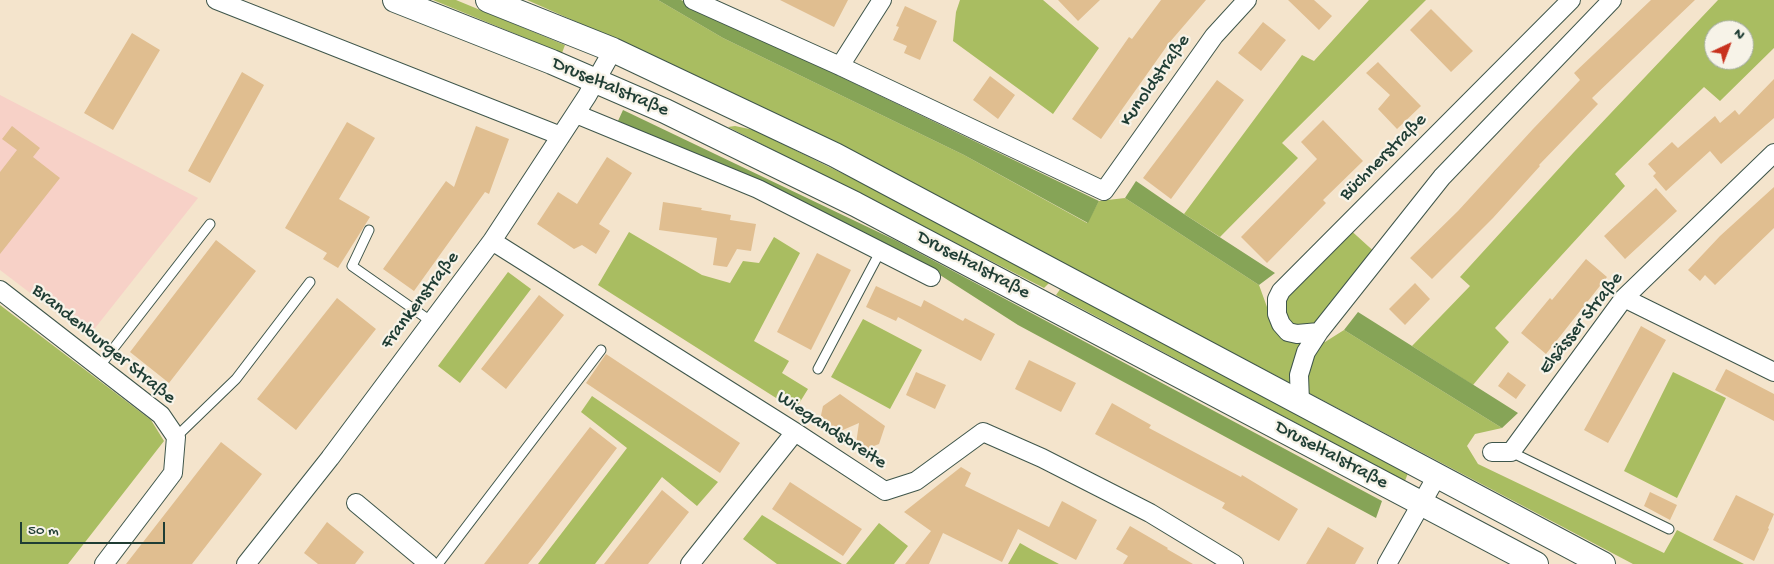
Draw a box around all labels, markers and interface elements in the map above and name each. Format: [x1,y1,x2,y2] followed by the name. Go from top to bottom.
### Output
[1704,20,1754,70] north arrow
[1730,25,1748,44] text: N
[1116,31,1196,131] street label: Kunoldstraße
[548,53,672,123] street label: Druseltalstraße
[1336,110,1432,206] street label: Büchnerstraße
[913,227,1033,305] street label: Druseltalstraße
[377,248,465,354] street label: Frankenstraße
[1535,268,1629,380] street label: Elsässer Straße
[26,280,180,410] street label: Brandenburger Straße
[772,387,890,475] street label: Wiegandsbreite
[1271,417,1391,495] street label: Druseltalstraße
[22,512,168,544] scale bar
[28,522,59,540] text: 50 m

